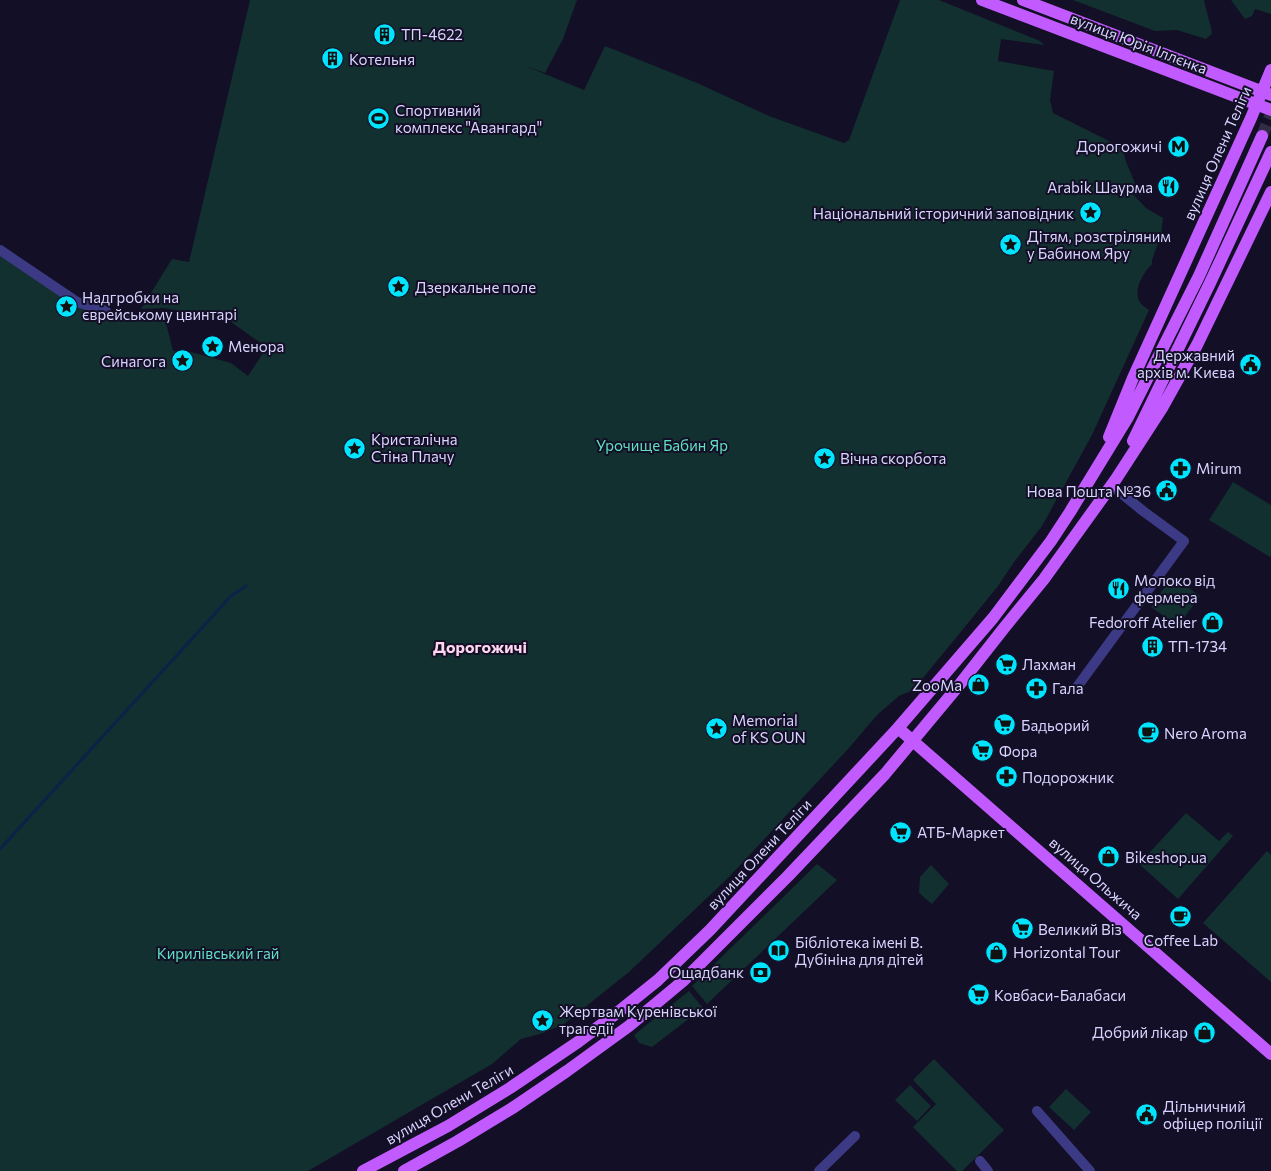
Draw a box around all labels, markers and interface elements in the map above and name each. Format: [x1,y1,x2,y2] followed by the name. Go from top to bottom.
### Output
[1068,9,1210,77] street label: вулиця Юрія Іллєнка
[373,22,397,46] building icon: ТП-4622
[401,25,463,43] place label: ТП-4622
[321,47,345,71] building icon: Котельня
[349,50,415,68] place label: Котельня
[1179,83,1255,223] street label: вулиця Олени Теліги
[395,101,542,136] place label: Спортивний комплекс "Авангард"
[367,107,391,131] sports icon: Спортивний комплекс "Авангард"
[1166,134,1190,158] metro station icon: Дорогожичі
[1076,137,1162,155] place label: Дорогожичі
[1157,175,1181,199] restaurant icon: Arabik Шаурма
[1047,178,1153,196] place label: Arabik Шаурма
[1078,201,1102,225] place icon: Національний історичний заповідник
[813,204,1074,222] place label: Національний історичний заповідник
[1027,227,1171,262] place label: Дітям, розстріляним у Бабином Яру
[999,233,1023,257] place icon: Дітям, розстріляним у Бабином Яру
[387,275,411,299] place icon: Дзеркальне поле
[415,278,536,296] place label: Дзеркальне поле
[82,288,237,323] place label: Надгробки на єврейському цвинтарі
[54,294,78,318] place icon: Надгробки на єврейському цвинтарі
[200,334,224,358] place icon: Менора
[228,337,284,355] place label: Менора
[1137,346,1235,381] place label: Державний архів м. Києва
[170,349,194,373] place icon: Синагога
[101,352,166,370] place label: Синагога
[1239,352,1263,376] public building icon: Державний архів м. Києва
[371,430,458,465] place label: Кристалічна Стіна Плачу
[343,436,367,460] place icon: Кристалічна Стіна Плачу
[596,436,728,454] park label: Урочище Бабин Яр
[812,446,836,470] place icon: Вічна скорбота
[840,449,946,467] place label: Вічна скорбота
[1168,456,1192,480] pharmacy icon: Mirum
[1196,459,1242,477] place label: Mirum
[1155,479,1179,503] public building icon: Нова Пошта №36
[1027,482,1151,500] place label: Нова Пошта №36
[1134,571,1215,606] place label: Молоко від фермера
[1106,577,1130,601] restaurant icon: Молоко від фермера
[1201,610,1225,634] shop icon: Fedoroff Atelier
[1089,613,1197,631] place label: Fedoroff Atelier
[1140,634,1164,658] building icon: ТП-1734
[433,637,527,656] district label: Дорогожичі
[1168,637,1227,655] place label: ТП-1734
[994,652,1018,676] supermarket icon: Лахман
[1022,655,1076,673] place label: Лахман
[966,673,990,697] shop icon: ZooMa
[912,676,962,694] place label: ZooMa
[1024,676,1048,700] pharmacy icon: Гала
[1052,679,1083,697] place label: Гала
[732,711,806,746] place label: Memorial of KS OUN
[993,713,1017,737] supermarket icon: Бадьорий
[1021,716,1090,734] place label: Бадьорий
[704,717,728,741] place icon: Memorial of KS OUN
[1136,721,1160,745] cafe icon: Nero Aroma
[1164,724,1247,742] place label: Nero Aroma
[971,739,995,763] supermarket icon: Фора
[999,742,1037,760] place label: Фора
[994,765,1018,789] pharmacy icon: Подорожник
[1022,768,1114,786] place label: Подорожник
[703,795,815,913] street label: вулиця Олени Теліги
[889,820,913,844] supermarket icon: АТБ-Маркет
[917,823,1005,841] place label: АТБ-Маркет
[1046,833,1146,923] street label: вулиця Ольжича
[1097,845,1121,869] shop icon: Bikeshop.ua
[1125,848,1207,866] place label: Bikeshop.ua
[1169,905,1193,929] cafe icon: Coffee Lab
[1010,917,1034,941] supermarket icon: Великий Віз
[1038,920,1122,938] place label: Великий Віз
[1144,931,1218,949] place label: Coffee Lab
[795,933,924,968] place label: Бібліотека імені В. Дубініна для дітей
[767,939,791,963] library icon: Бібліотека імені В. Дубініна для дітей
[985,940,1009,964] shop icon: Horizontal Tour
[1013,943,1121,961] place label: Horizontal Tour
[157,944,279,962] park label: Кирилівський гай
[748,960,772,984] bank icon: Ощадбанк
[669,963,744,981] place label: Ощадбанк
[966,983,990,1007] supermarket icon: Ковбаси-Балабаси
[994,986,1126,1004] place label: Ковбаси-Балабаси
[559,1002,718,1037] place label: Жертвам Куренівської трагедії
[531,1008,555,1032] place icon: Жертвам Куренівської трагедії
[1192,1020,1216,1044] shop icon: Добрий лікар
[1092,1023,1188,1041] place label: Добрий лікар
[382,1060,516,1148] street label: вулиця Олени Теліги
[1163,1097,1264,1132] place label: Дільничний офіцер поліції
[1135,1103,1159,1127] public building icon: Дільничний офіцер поліції

